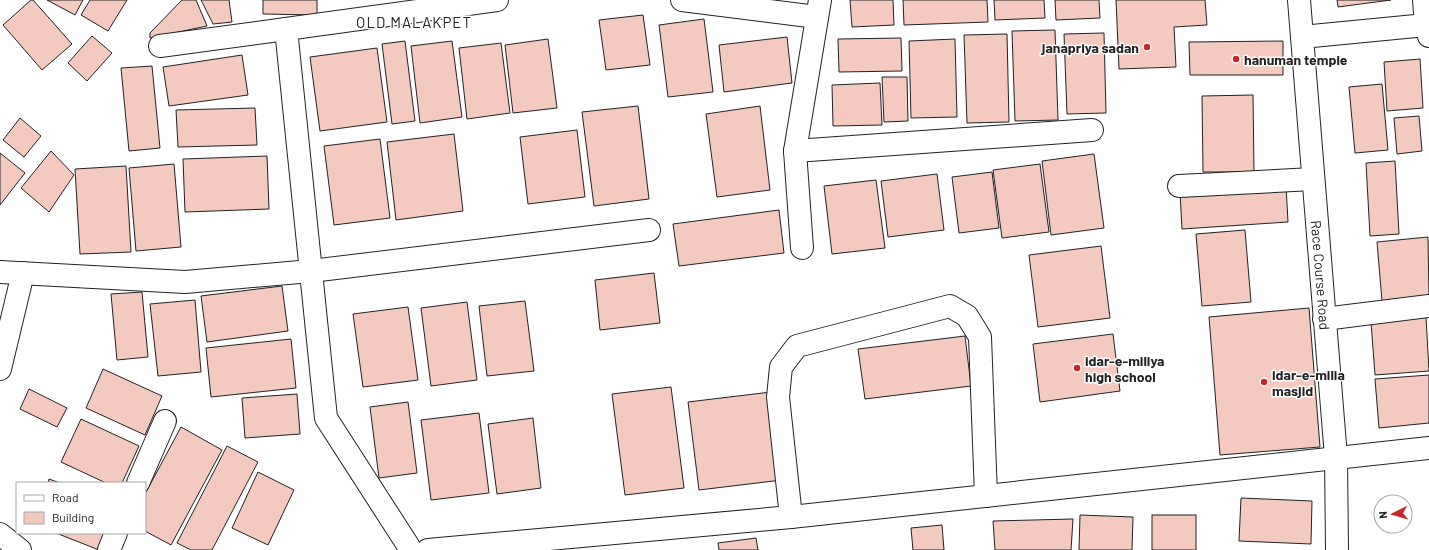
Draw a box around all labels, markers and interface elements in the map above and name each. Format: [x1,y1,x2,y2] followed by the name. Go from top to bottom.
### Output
[356,13,472,31] district label: OLD MALAKPET
[1041,39,1139,56] place label: janapriya sadan
[1142,42,1152,52] marker: janapriya sadan
[1244,51,1348,68] place label: hanuman temple
[1231,54,1241,64] marker: hanuman temple
[1308,220,1334,331] street label: Race Course Road
[1085,352,1164,385] place label: idar-e-miliya high school
[1072,363,1082,373] marker: idar-e-miliya high school
[1272,366,1345,399] place label: idar-e-milia masjid
[1259,377,1269,387] marker: idar-e-milia masjid
[16,482,146,534] legend
[52,490,79,504] text: Road
[1373,494,1413,534] north arrow
[52,510,94,524] text: Building
[1376,511,1389,519] text: N

